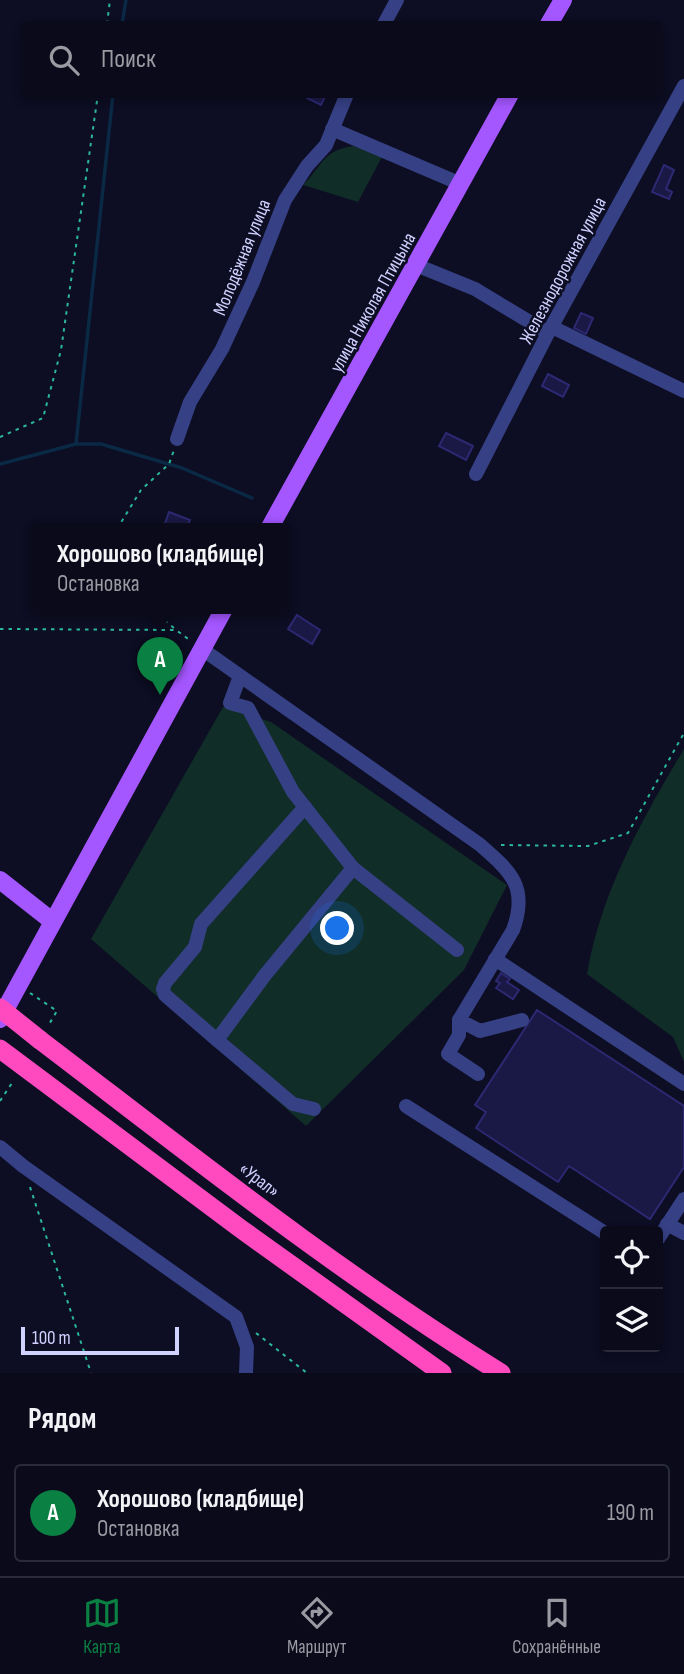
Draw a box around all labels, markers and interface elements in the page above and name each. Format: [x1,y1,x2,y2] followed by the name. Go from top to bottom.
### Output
[21,21,663,98] search box
[45,41,83,79] icon: search
[101,44,156,75] text: Поиск
[515,193,612,348] street label: Железнодорожная улица
[209,196,276,319] street label: Молодёжная улица
[325,229,421,377] street label: улица Николая Птицына
[31,523,290,614] popup
[57,539,264,570] text: Хорошово (кладбище)
[57,570,140,598] text: Остановка
[137,637,183,695] pin: A
[320,911,354,945] your location
[234,1157,284,1203] street label: «Урал»
[600,1226,663,1352] map controls
[600,1226,663,1289] button: locate
[600,1289,663,1352] button: layers
[21,1324,178,1356] scale bar
[32,1327,71,1350] text: 100 m
[28,1401,96,1437] text: Рядом
[97,1484,304,1515] text: Хорошово (кладбище)
[48,1499,58,1527] text: A
[607,1499,654,1527] text: 190 m
[97,1515,180,1543] text: Остановка
[83,1594,121,1659] tab: Карта
[287,1594,346,1659] tab: Маршрут
[512,1594,601,1659] tab: Сохранённые

